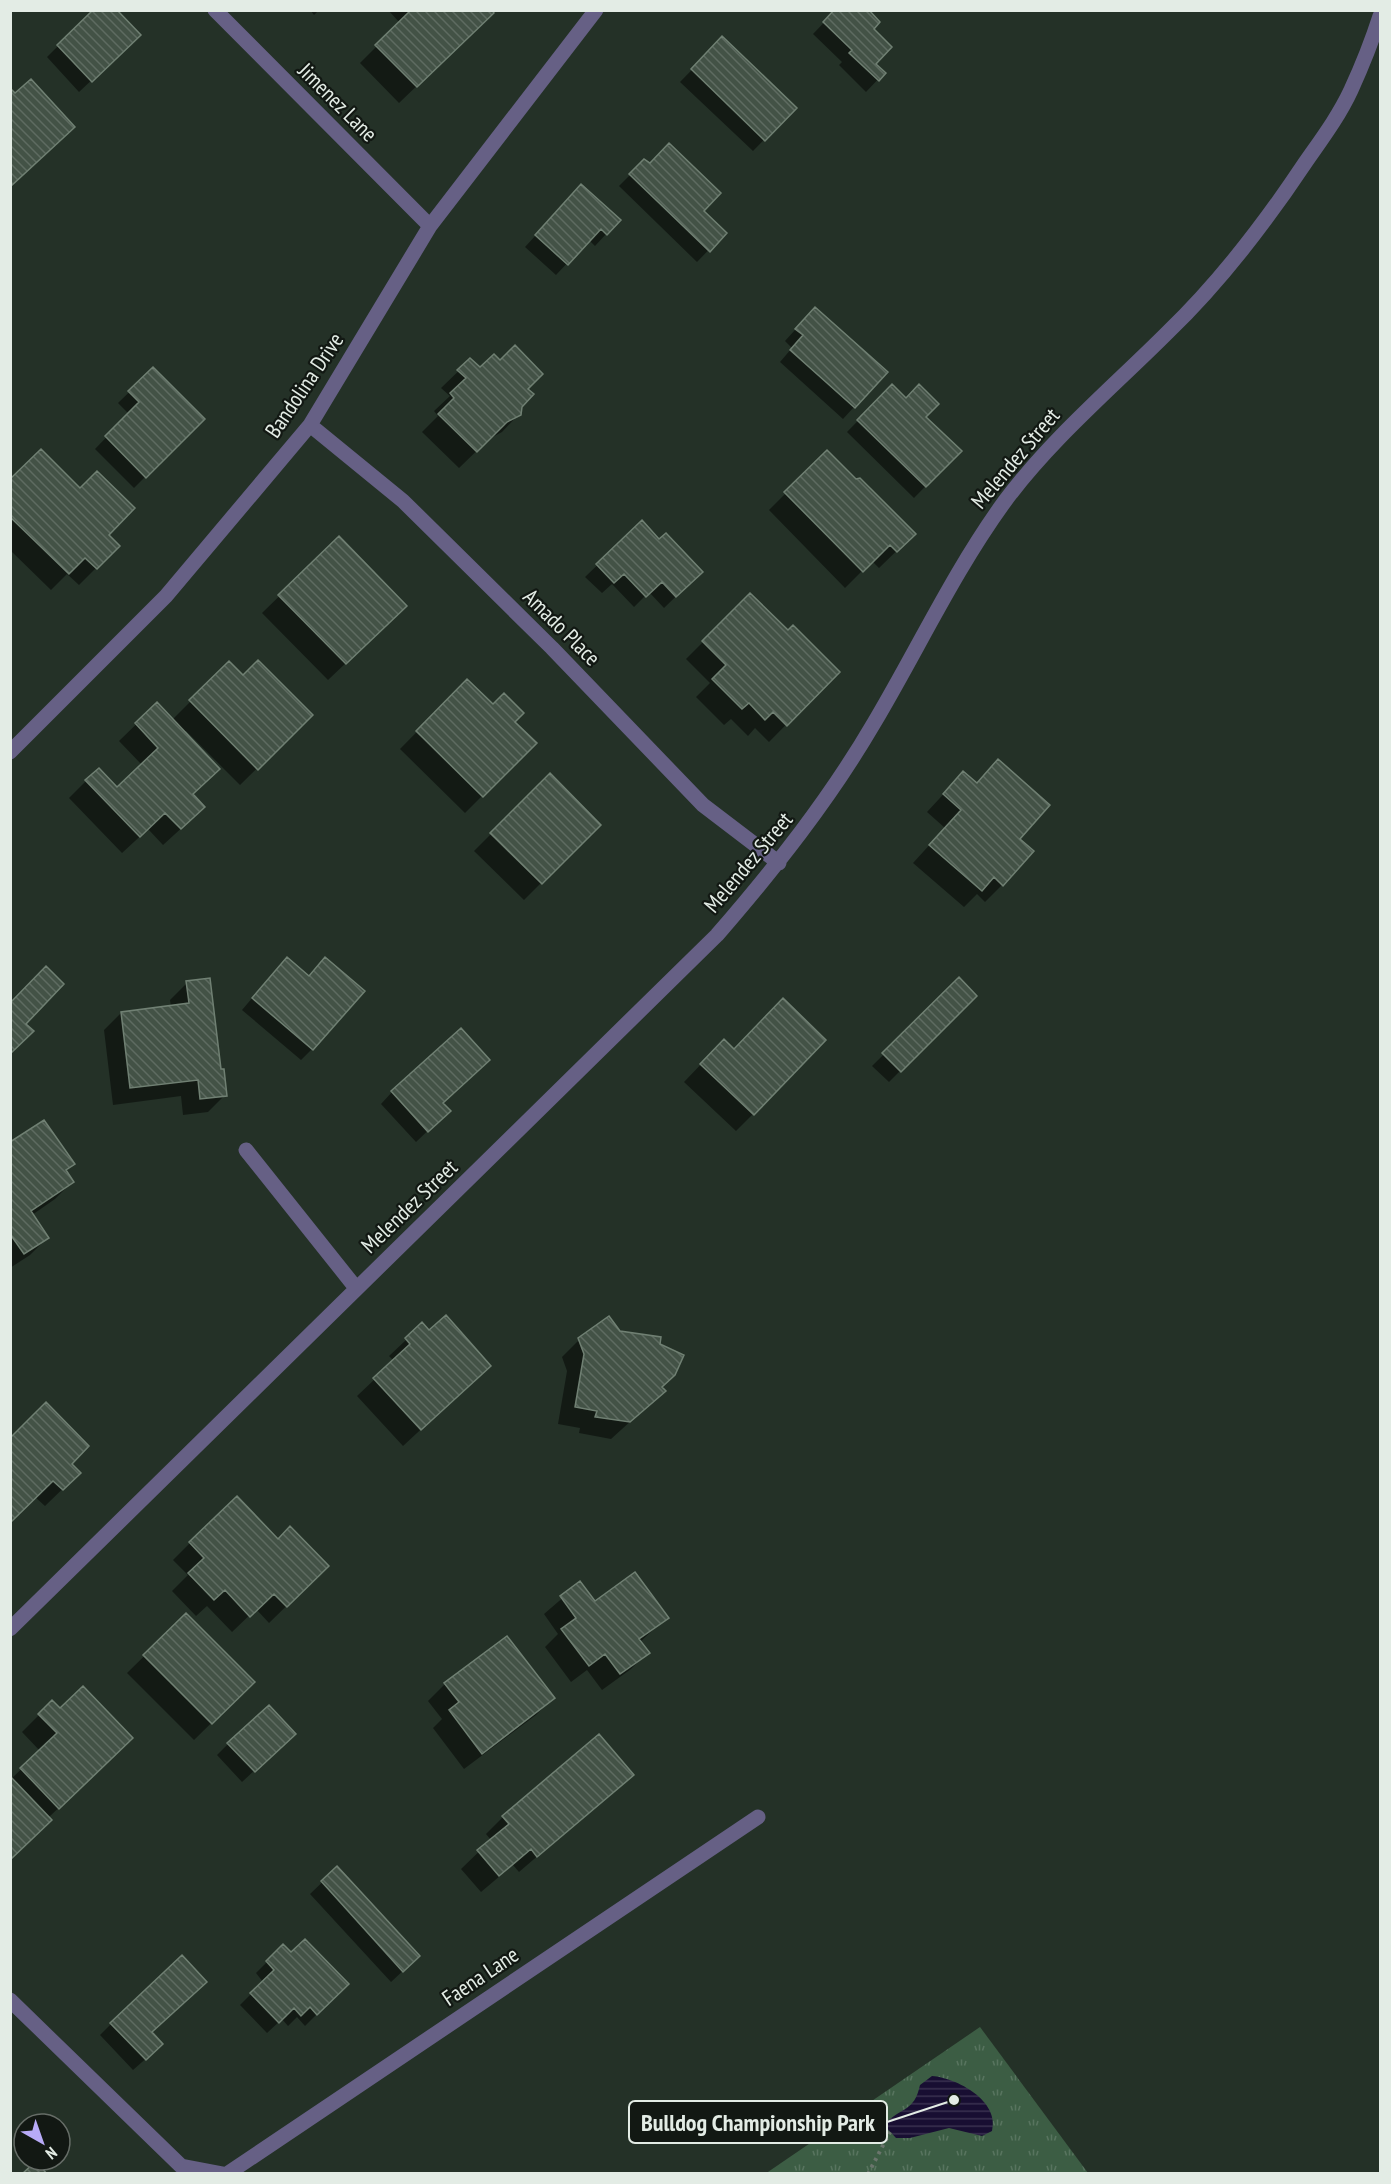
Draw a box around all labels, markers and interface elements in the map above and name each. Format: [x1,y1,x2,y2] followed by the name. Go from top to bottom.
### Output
[292,56,383,147] street label: Jimenez Lane
[259,327,349,443] street label: Bandolina Drive
[965,402,1065,514] street label: Melendez Street
[518,583,606,671] street label: Amado Place
[698,806,798,918] street label: Melendez Street
[355,1153,463,1259] street label: Melendez Street
[436,1940,524,2012] street label: Faena Lane
[629,2101,887,2143] callout: Bulldog Championship Park
[641,2107,875,2138] text: Bulldog Championship Park
[12,2112,72,2172] north arrow
[42,2143,61,2164] text: N

